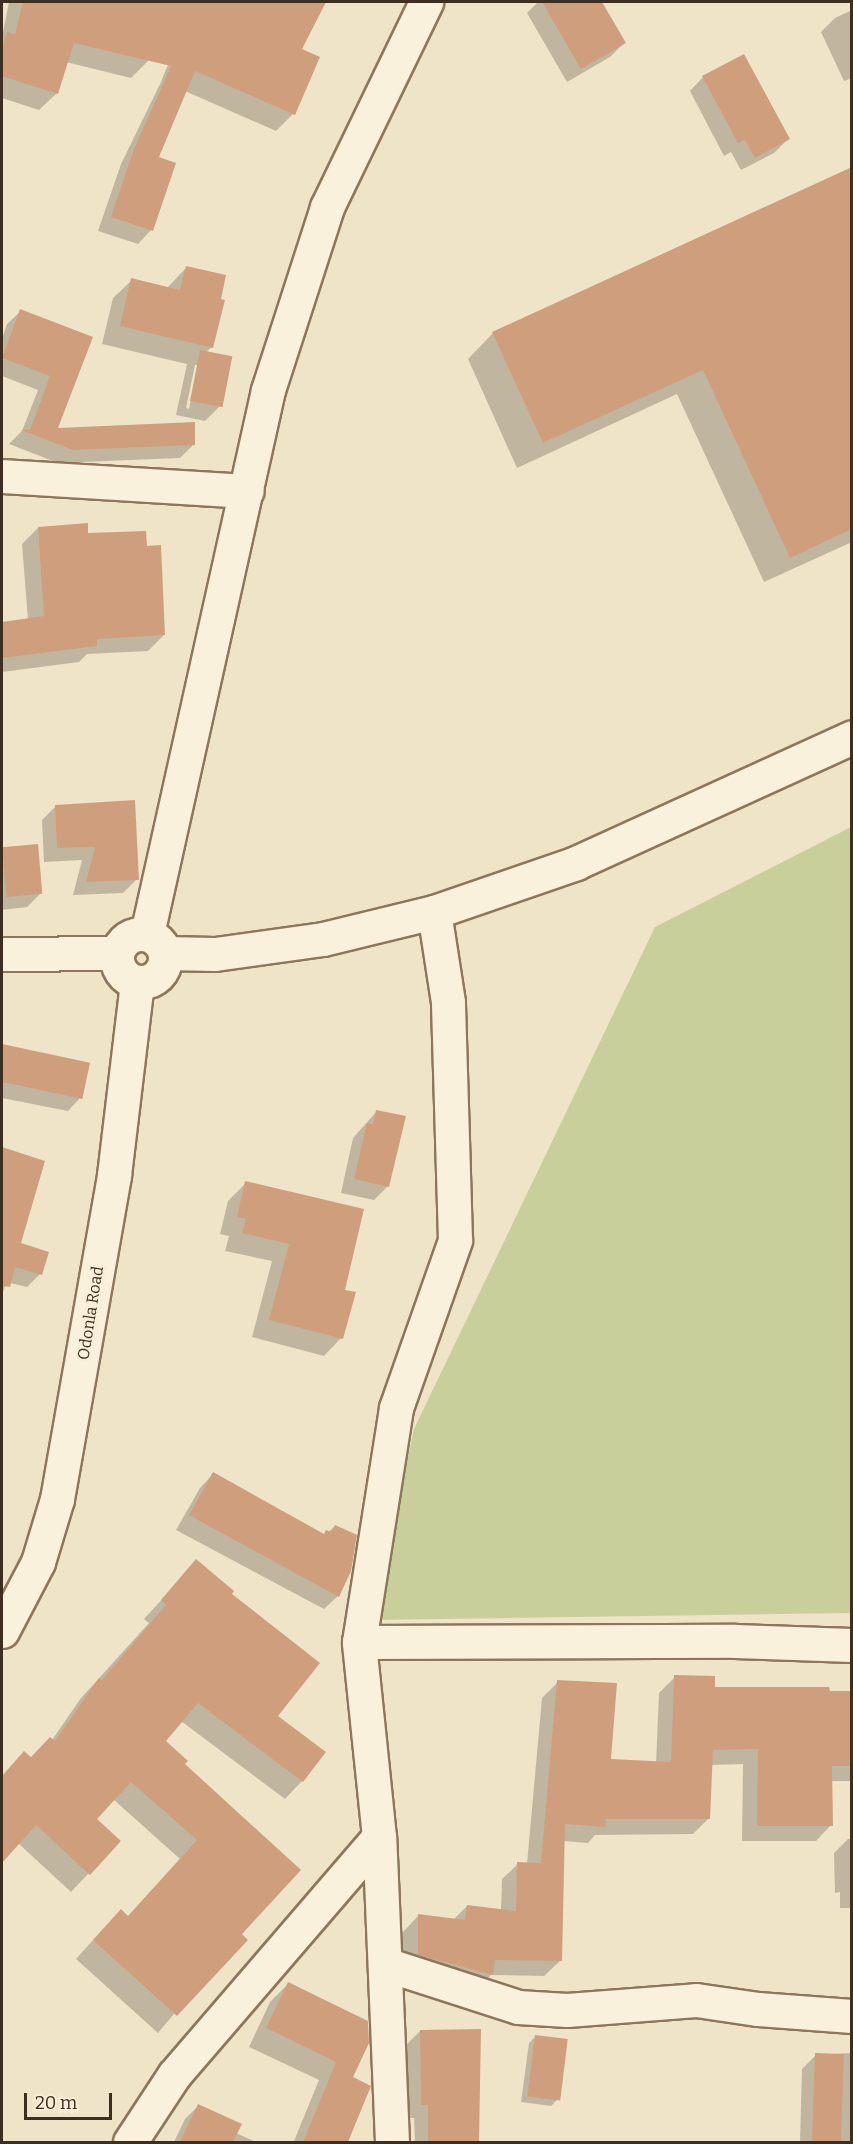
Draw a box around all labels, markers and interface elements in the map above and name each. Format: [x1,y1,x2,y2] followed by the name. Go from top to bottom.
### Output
[74,1265,108,1361] street label: Odonla Road
[27,2081,116,2119] scale bar
[35,2092,77,2114] text: 20 m

